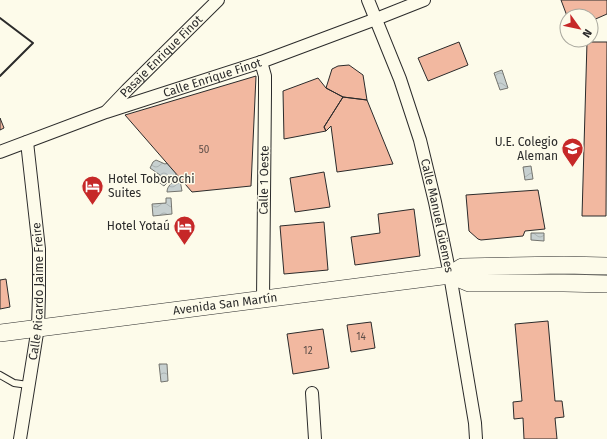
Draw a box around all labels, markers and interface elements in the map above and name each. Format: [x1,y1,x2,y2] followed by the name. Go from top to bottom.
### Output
[559,8,599,48] north arrow
[117,12,206,100] street label: Pasaje Enrique Finot
[580,27,594,40] text: N
[161,55,264,100] street label: Calle Enrique Finot
[495,135,558,163] place label: U.E. Colegio Aleman
[560,136,586,169] school or university icon: U.E. Colegio Aleman
[199,144,210,156] house number: 50
[256,145,272,215] street label: Calle 1 Oeste
[418,157,456,274] street label: Calle Manuel Güemes
[108,172,195,200] place label: Hotel Toborochi Suites
[79,173,105,206] hotel icon: Hotel Toborochi Suites
[172,213,198,246] hotel icon: Hotel Yotaú
[107,219,170,233] place label: Hotel Yotaú
[26,222,46,361] street label: Calle Ricardo Jaime Freire
[172,290,278,318] street label: Avenida San Martín
[356,331,367,343] house number: 14
[303,345,313,357] house number: 12

